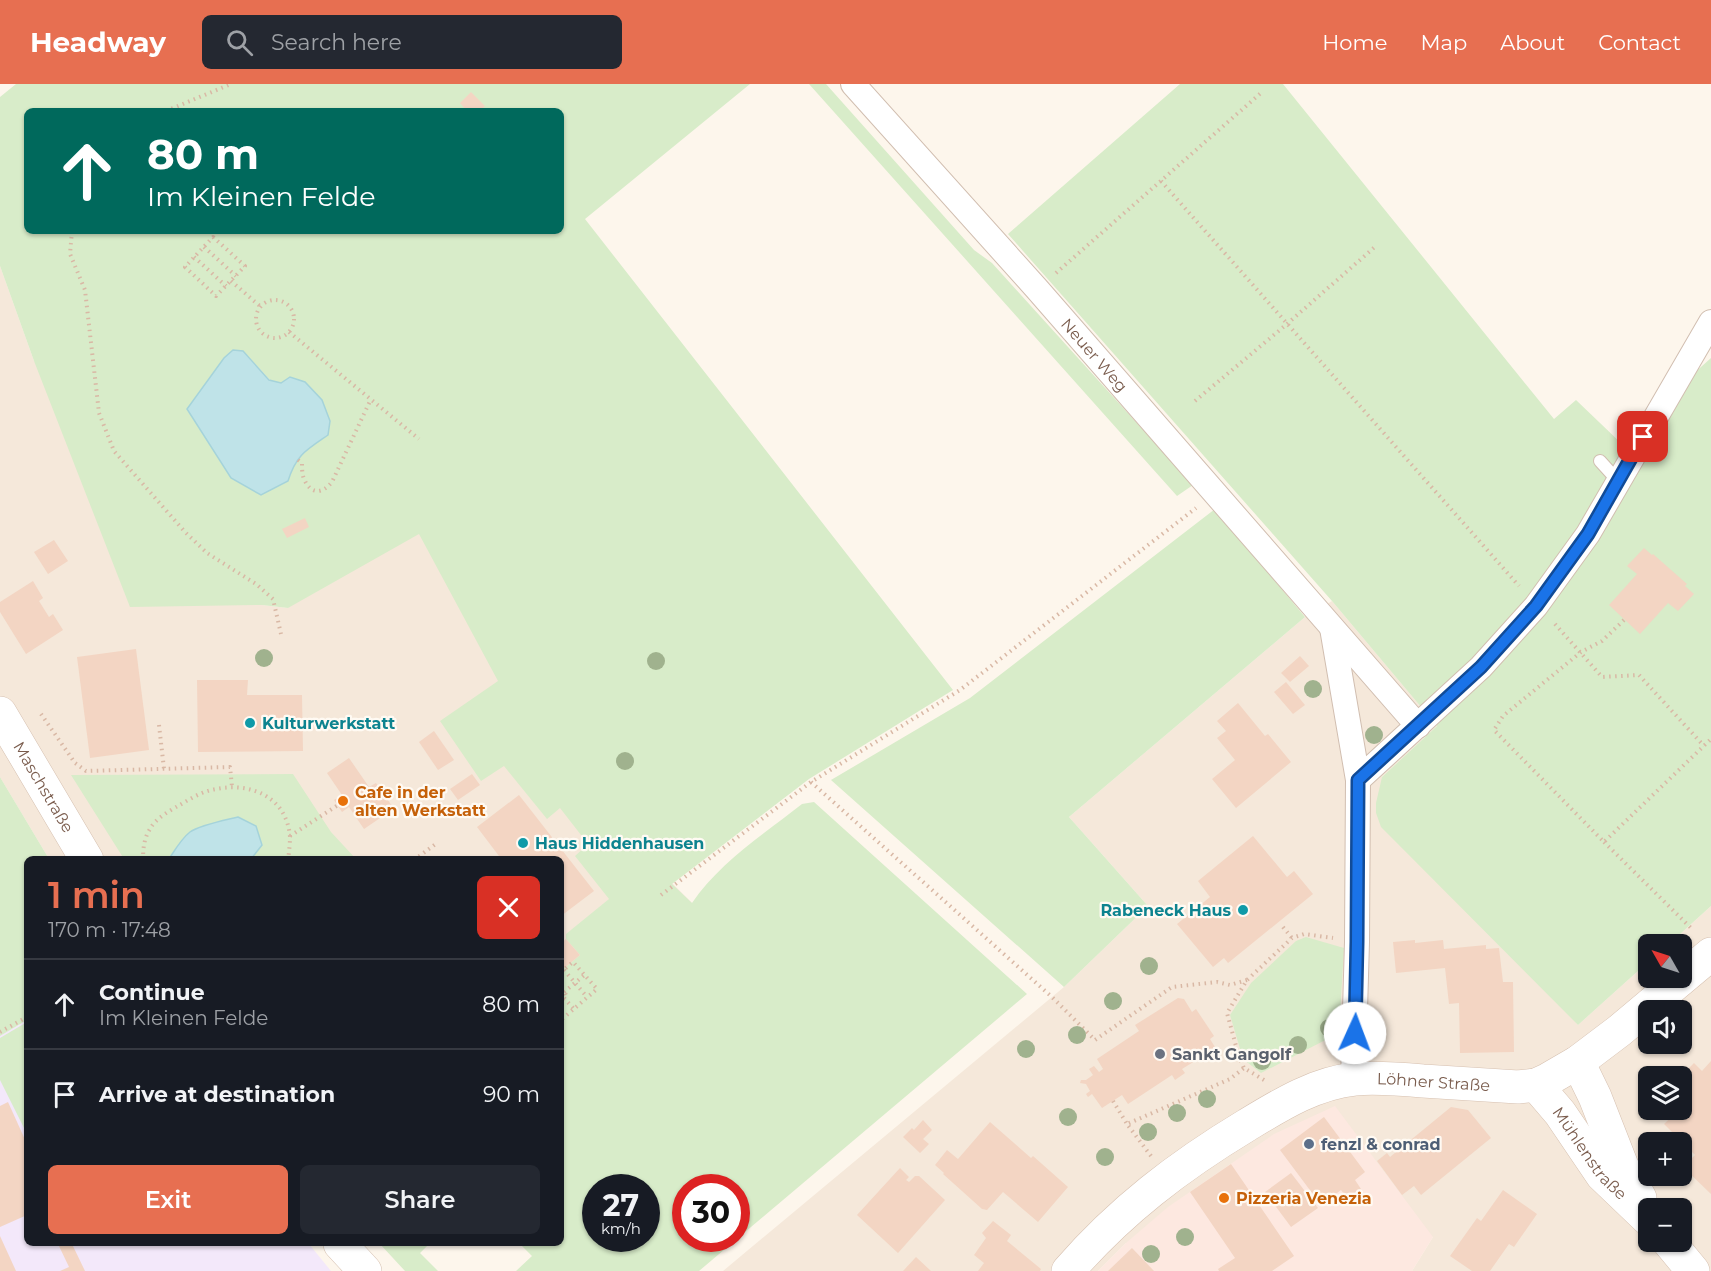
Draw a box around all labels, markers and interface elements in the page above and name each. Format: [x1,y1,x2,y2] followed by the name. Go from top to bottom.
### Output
[202,15,622,69] search box
[30,25,166,59] text: Headway
[223,26,256,59] icon: search
[271,29,402,56] text: Search here
[1322,30,1387,55] text: Home
[1420,30,1467,55] text: Map
[1500,30,1565,55] text: About
[1598,30,1681,55] text: Contact
[147,128,259,180] text: 80 m
[48,132,126,210] icon: ahead
[147,180,376,213] text: Im Kleinen Felde
[1057,315,1131,396] street label: Neuer Weg
[1617,411,1668,462] pin
[1626,420,1659,453] icon: arrive
[262,714,395,733] place label: Kulturwerkstatt
[243,716,257,730] marker: Kulturwerkstatt
[9,738,78,836] street label: Maschstraße
[355,783,486,820] place label: Cafe in der alten Werkstatt
[336,794,350,808] marker: Cafe in der alten Werkstatt
[535,834,704,853] place label: Haus Hiddenhausen
[516,836,530,850] marker: Haus Hiddenhausen
[48,873,145,917] text: 1 min
[477,876,540,939] button: close
[1100,901,1231,920] place label: Rabeneck Haus
[1236,903,1250,917] marker: Rabeneck Haus
[48,918,171,942] text: 170 m · 17:48
[1638,934,1692,988] north arrow
[1638,934,1692,1252] map controls
[99,979,205,1006] text: Continue
[48,988,81,1021] icon: ahead
[482,991,540,1018] text: 80 m
[1638,1000,1692,1054] button: sound
[1323,1001,1387,1065] position arrow
[99,1006,268,1030] text: Im Kleinen Felde
[1172,1045,1292,1064] place label: Sankt Gangolf
[1153,1047,1167,1061] marker: Sankt Gangolf
[1638,1066,1692,1120] button: layers
[1377,1069,1491,1095] street label: Löhner Straße
[48,1078,81,1111] icon: arrive
[99,1081,335,1108] text: Arrive at destination
[483,1081,540,1108] text: 90 m
[1549,1103,1631,1204] street label: Mühlenstraße
[1638,1132,1692,1186] button: +
[1321,1135,1441,1154] place label: fenzl & conrad
[1302,1137,1316,1151] marker: fenzl & conrad
[48,1165,288,1234] button: Exit
[300,1165,540,1234] button: Share
[672,1174,750,1252] speed limit sign: 30
[603,1187,639,1224] text: 27
[1236,1189,1372,1208] place label: Pizzeria Venezia
[1217,1191,1231,1205] marker: Pizzeria Venezia
[1638,1198,1692,1252] button: −
[601,1219,641,1238] text: km/h

